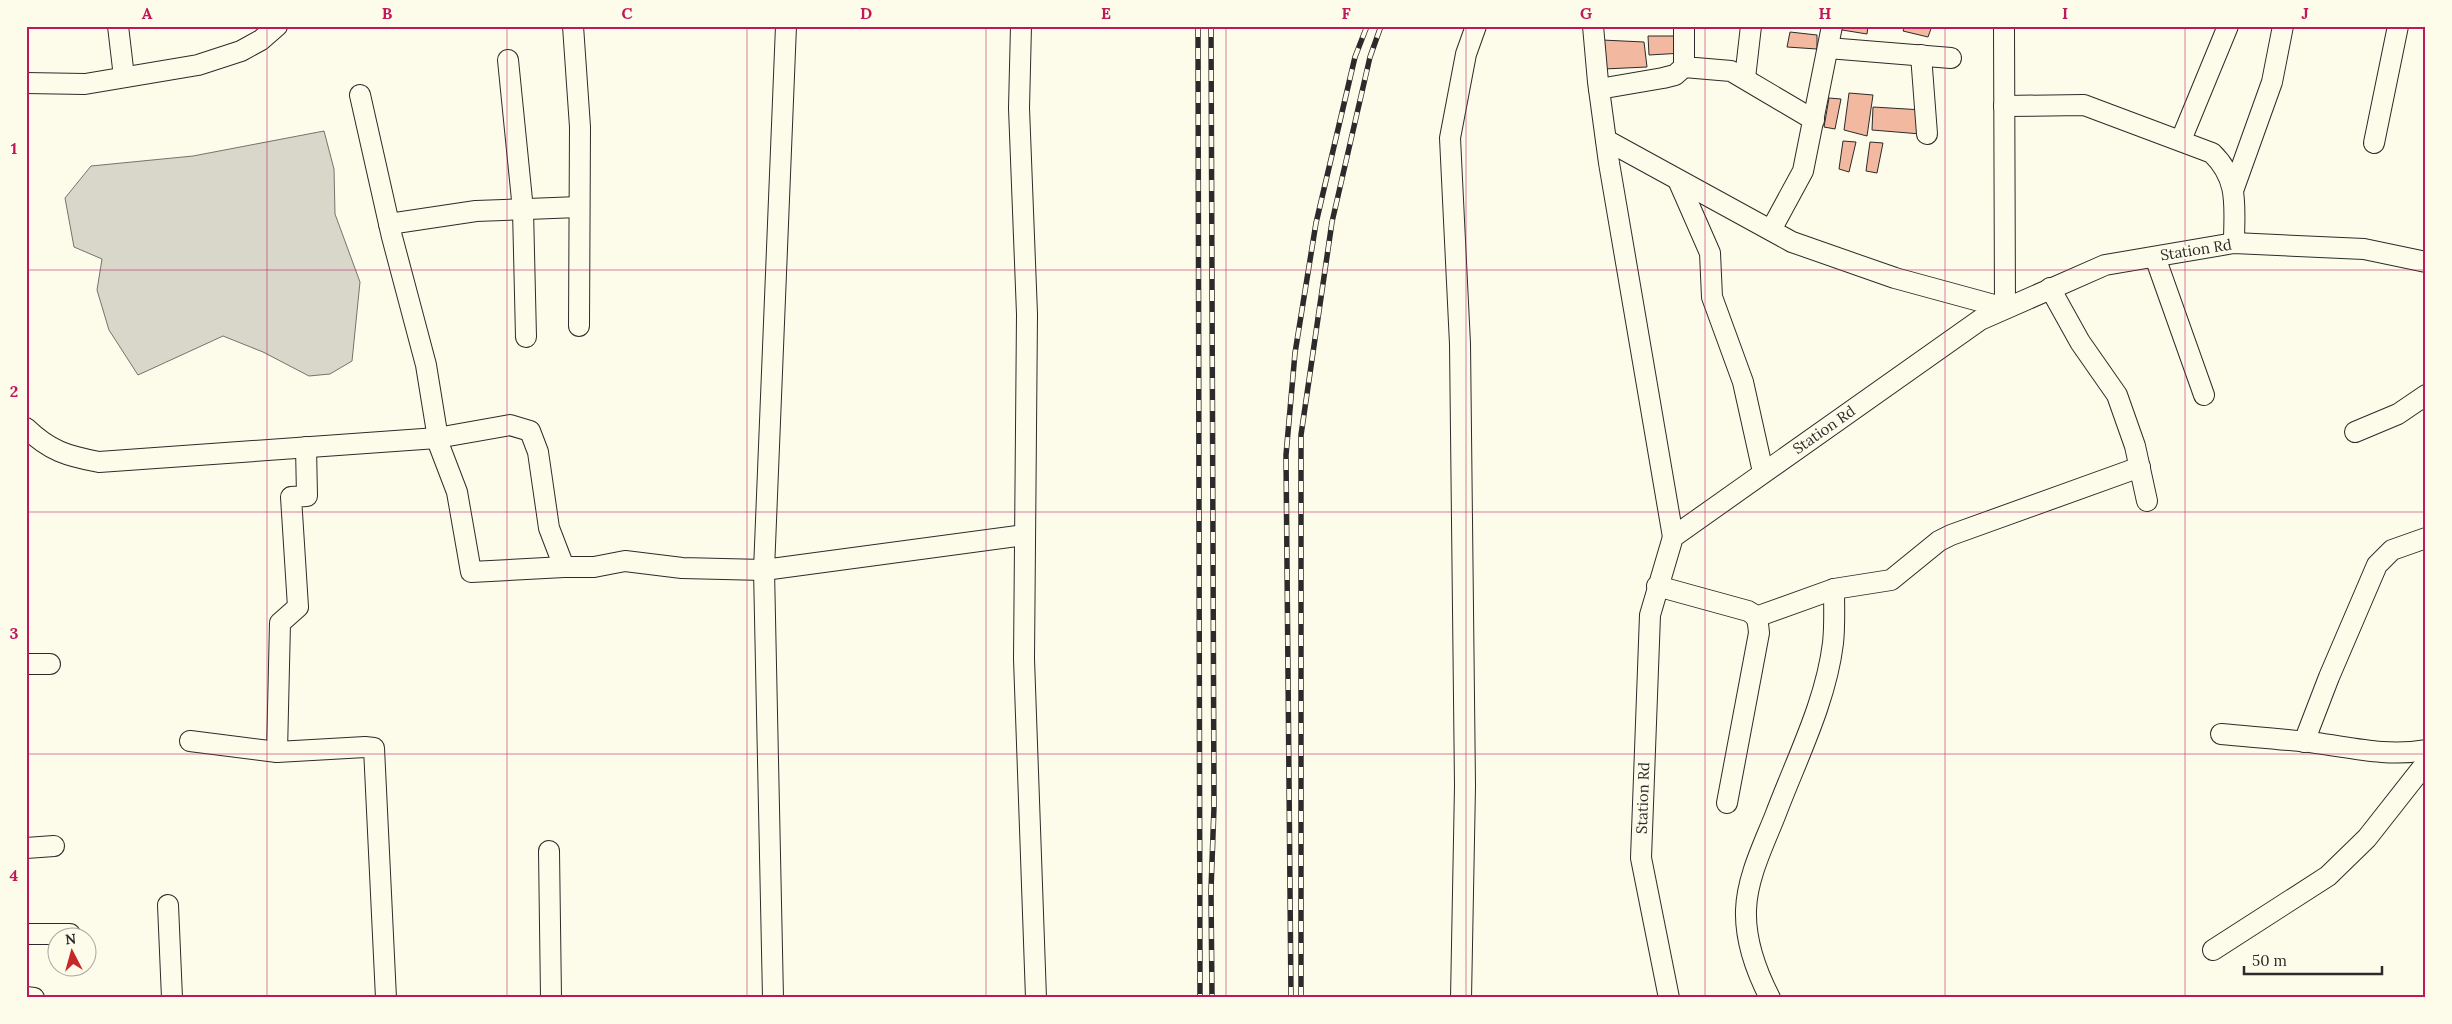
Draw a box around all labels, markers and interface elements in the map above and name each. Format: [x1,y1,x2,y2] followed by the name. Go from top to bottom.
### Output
[142,3,153,23] text: A
[382,3,393,23] text: B
[621,3,633,23] text: C
[860,3,872,23] text: D
[1101,3,1111,23] text: E
[1341,3,1351,23] text: F
[1580,3,1592,23] text: G
[1819,3,1832,23] text: H
[2062,3,2068,23] text: I
[2301,3,2309,23] text: J
[11,138,17,158] text: 1
[2159,234,2233,265] street label: Station Rd
[10,381,18,401] text: 2
[1789,401,1859,458] street label: Station Rd
[10,623,19,643] text: 3
[1632,762,1653,834] street label: Station Rd
[10,865,19,885] text: 4
[48,926,98,976] north arrow
[64,930,77,949] text: N
[2244,944,2382,976] scale bar
[2252,951,2287,970] text: 50 m

